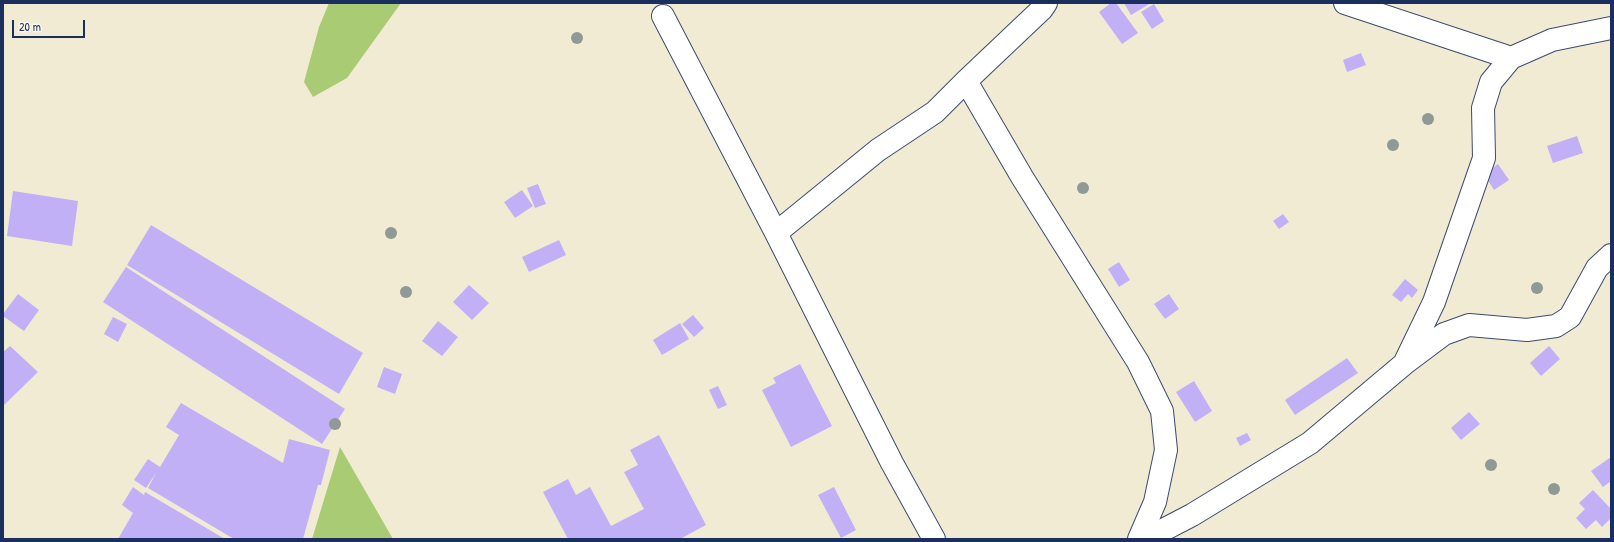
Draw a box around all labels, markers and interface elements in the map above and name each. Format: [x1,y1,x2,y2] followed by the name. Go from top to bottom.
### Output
[14,12,87,38] scale bar
[19,18,41,35] text: 20 m

